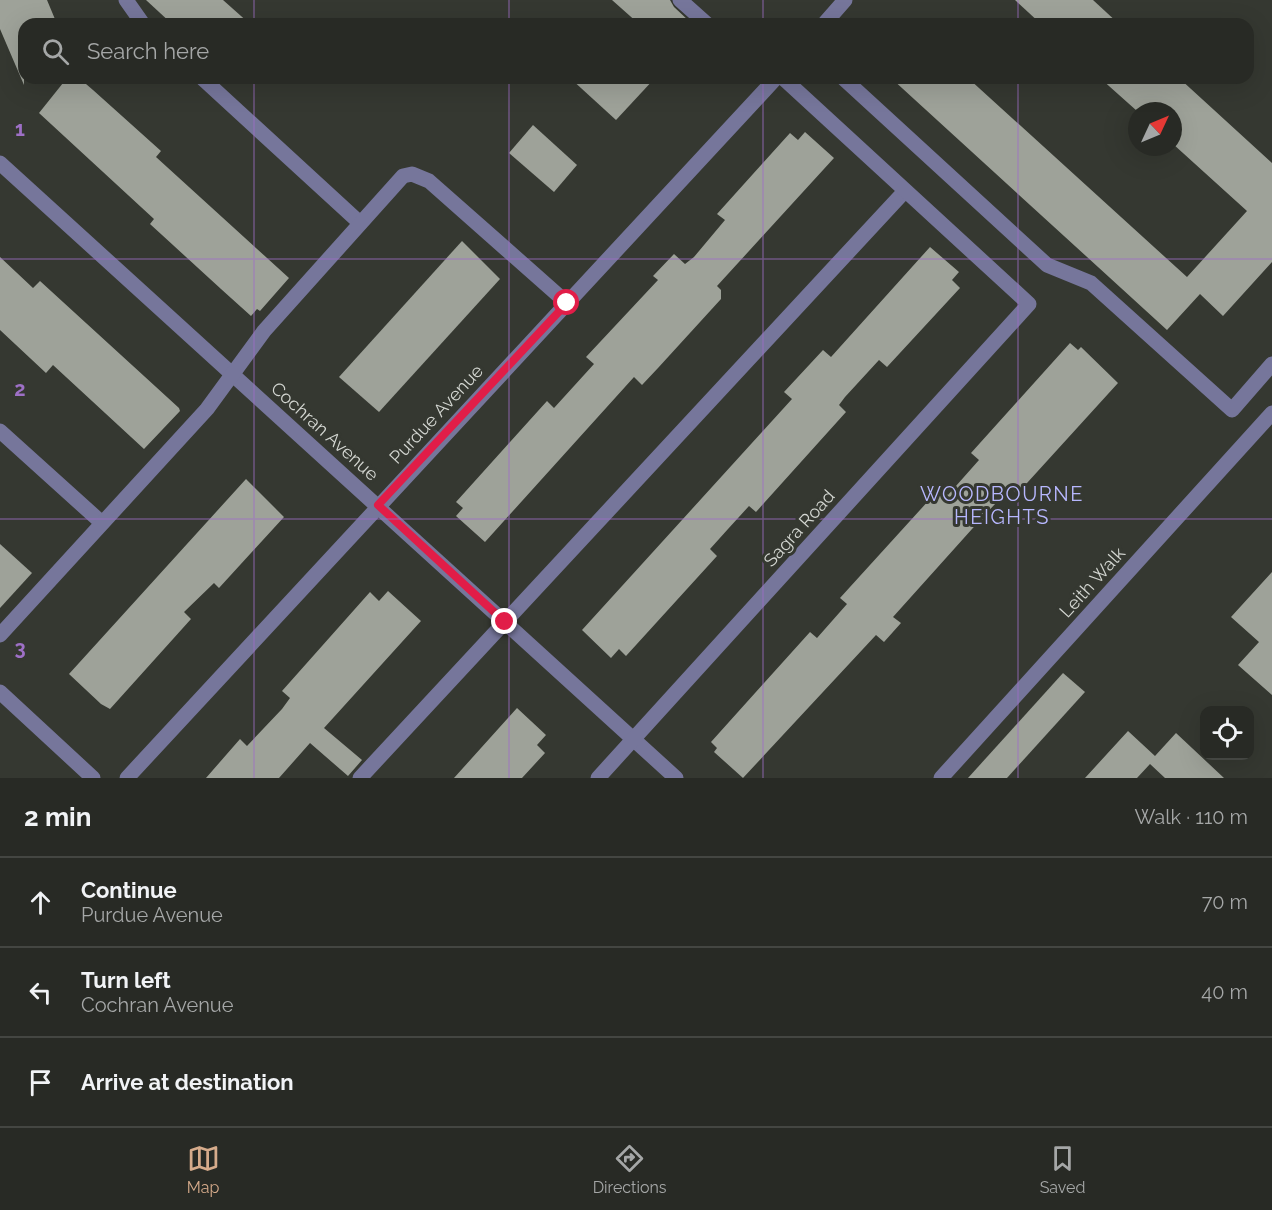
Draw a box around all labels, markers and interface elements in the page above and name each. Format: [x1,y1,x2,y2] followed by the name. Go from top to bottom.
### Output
[18,18,1254,84] search box
[39,35,72,68] icon: search
[87,38,209,64] text: Search here
[1128,102,1182,156] north arrow
[15,117,25,141] text: 1
[553,289,579,315] route start
[385,360,487,468] street label: Purdue Avenue
[14,377,26,401] text: 2
[267,377,383,485] street label: Cochran Avenue
[920,482,1084,529] district label: WOODBOURNE HEIGHTS
[759,485,839,571] street label: Sagra Road
[1055,542,1129,622] street label: Leith Walk
[491,608,517,634] route end
[14,636,26,660] text: 3
[1200,706,1254,760] map controls
[1200,706,1254,760] button: locate
[24,802,91,832] text: 2 min
[1134,805,1248,829] text: Walk · 110 m
[81,877,177,903] text: Continue
[24,886,57,919] icon: ahead
[1202,890,1248,914] text: 70 m
[81,903,223,927] text: Purdue Avenue
[81,967,171,993] text: Turn left
[24,976,57,1009] icon: left
[1201,980,1248,1004] text: 40 m
[81,993,233,1017] text: Cochran Avenue
[24,1066,57,1099] icon: arrive
[81,1069,294,1095] text: Arrive at destination
[187,1142,220,1197] tab: Map
[593,1142,667,1197] tab: Directions
[1040,1142,1085,1197] tab: Saved

